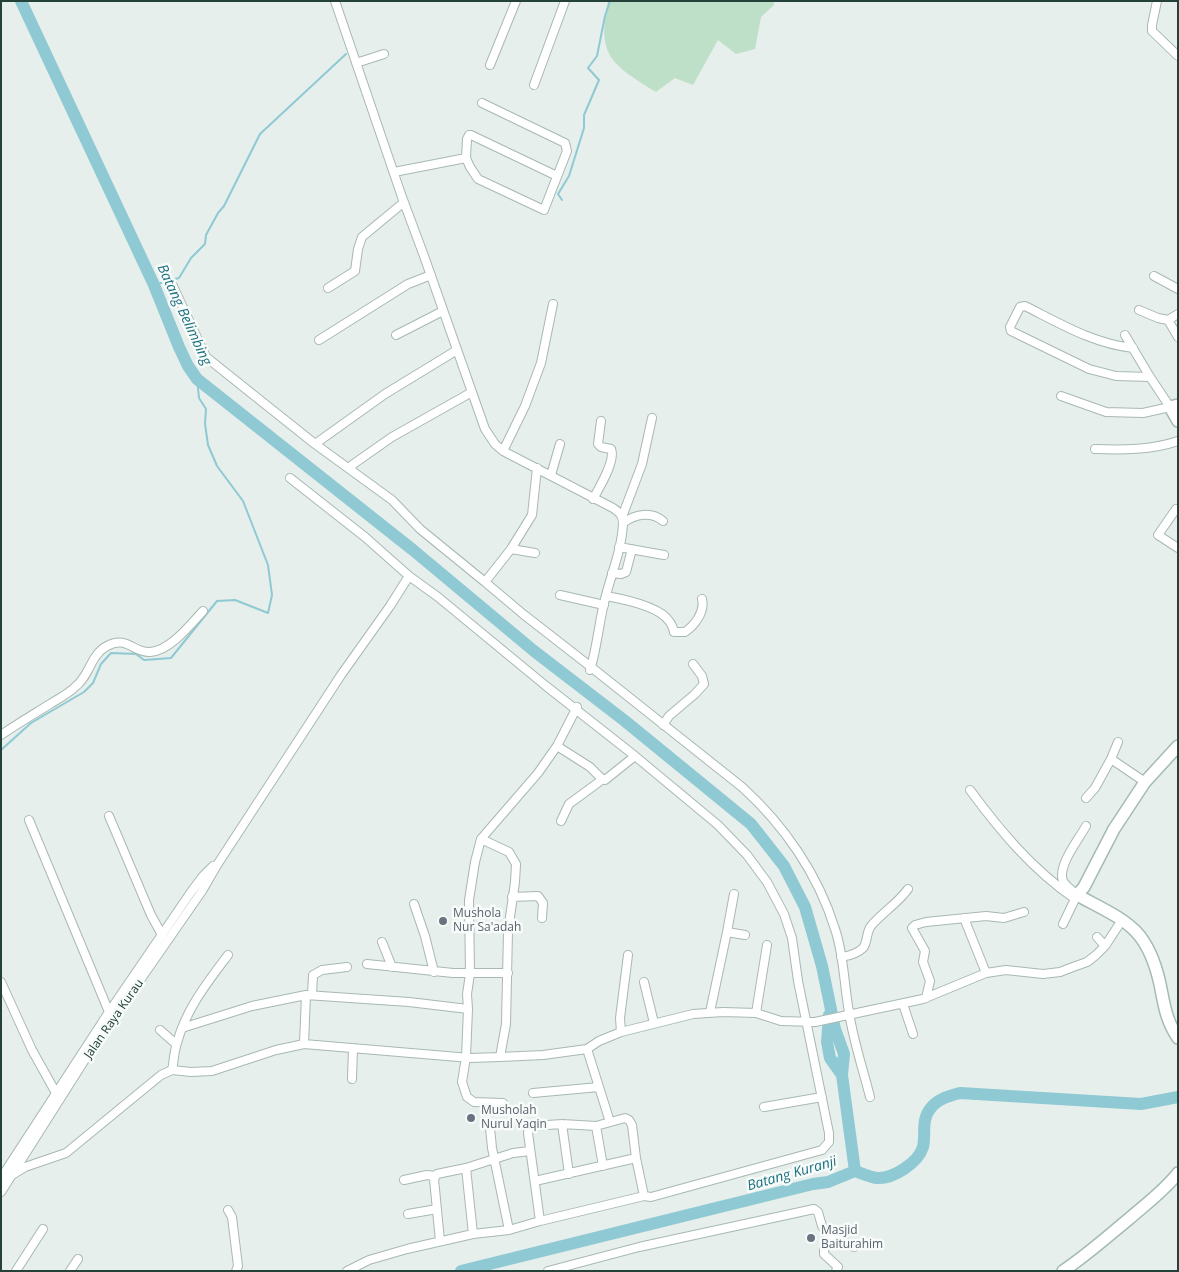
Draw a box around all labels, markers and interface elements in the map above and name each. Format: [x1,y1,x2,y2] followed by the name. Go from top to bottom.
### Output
[153,262,215,368] water label: Batang Belimbing
[453,907,521,935] place label: Mushola Nur Sa'adah
[437,915,449,927] marker: Mushola Nur Sa'adah
[81,977,147,1061] street label: Jalan Raya Kurau
[481,1104,547,1132] place label: Musholah Nurul Yaqin
[465,1112,477,1124] marker: Musholah Nurul Yaqin
[745,1153,839,1195] water label: Batang Kuranji
[821,1224,883,1252] place label: Masjid Baiturahim
[805,1232,817,1244] marker: Masjid Baiturahim

